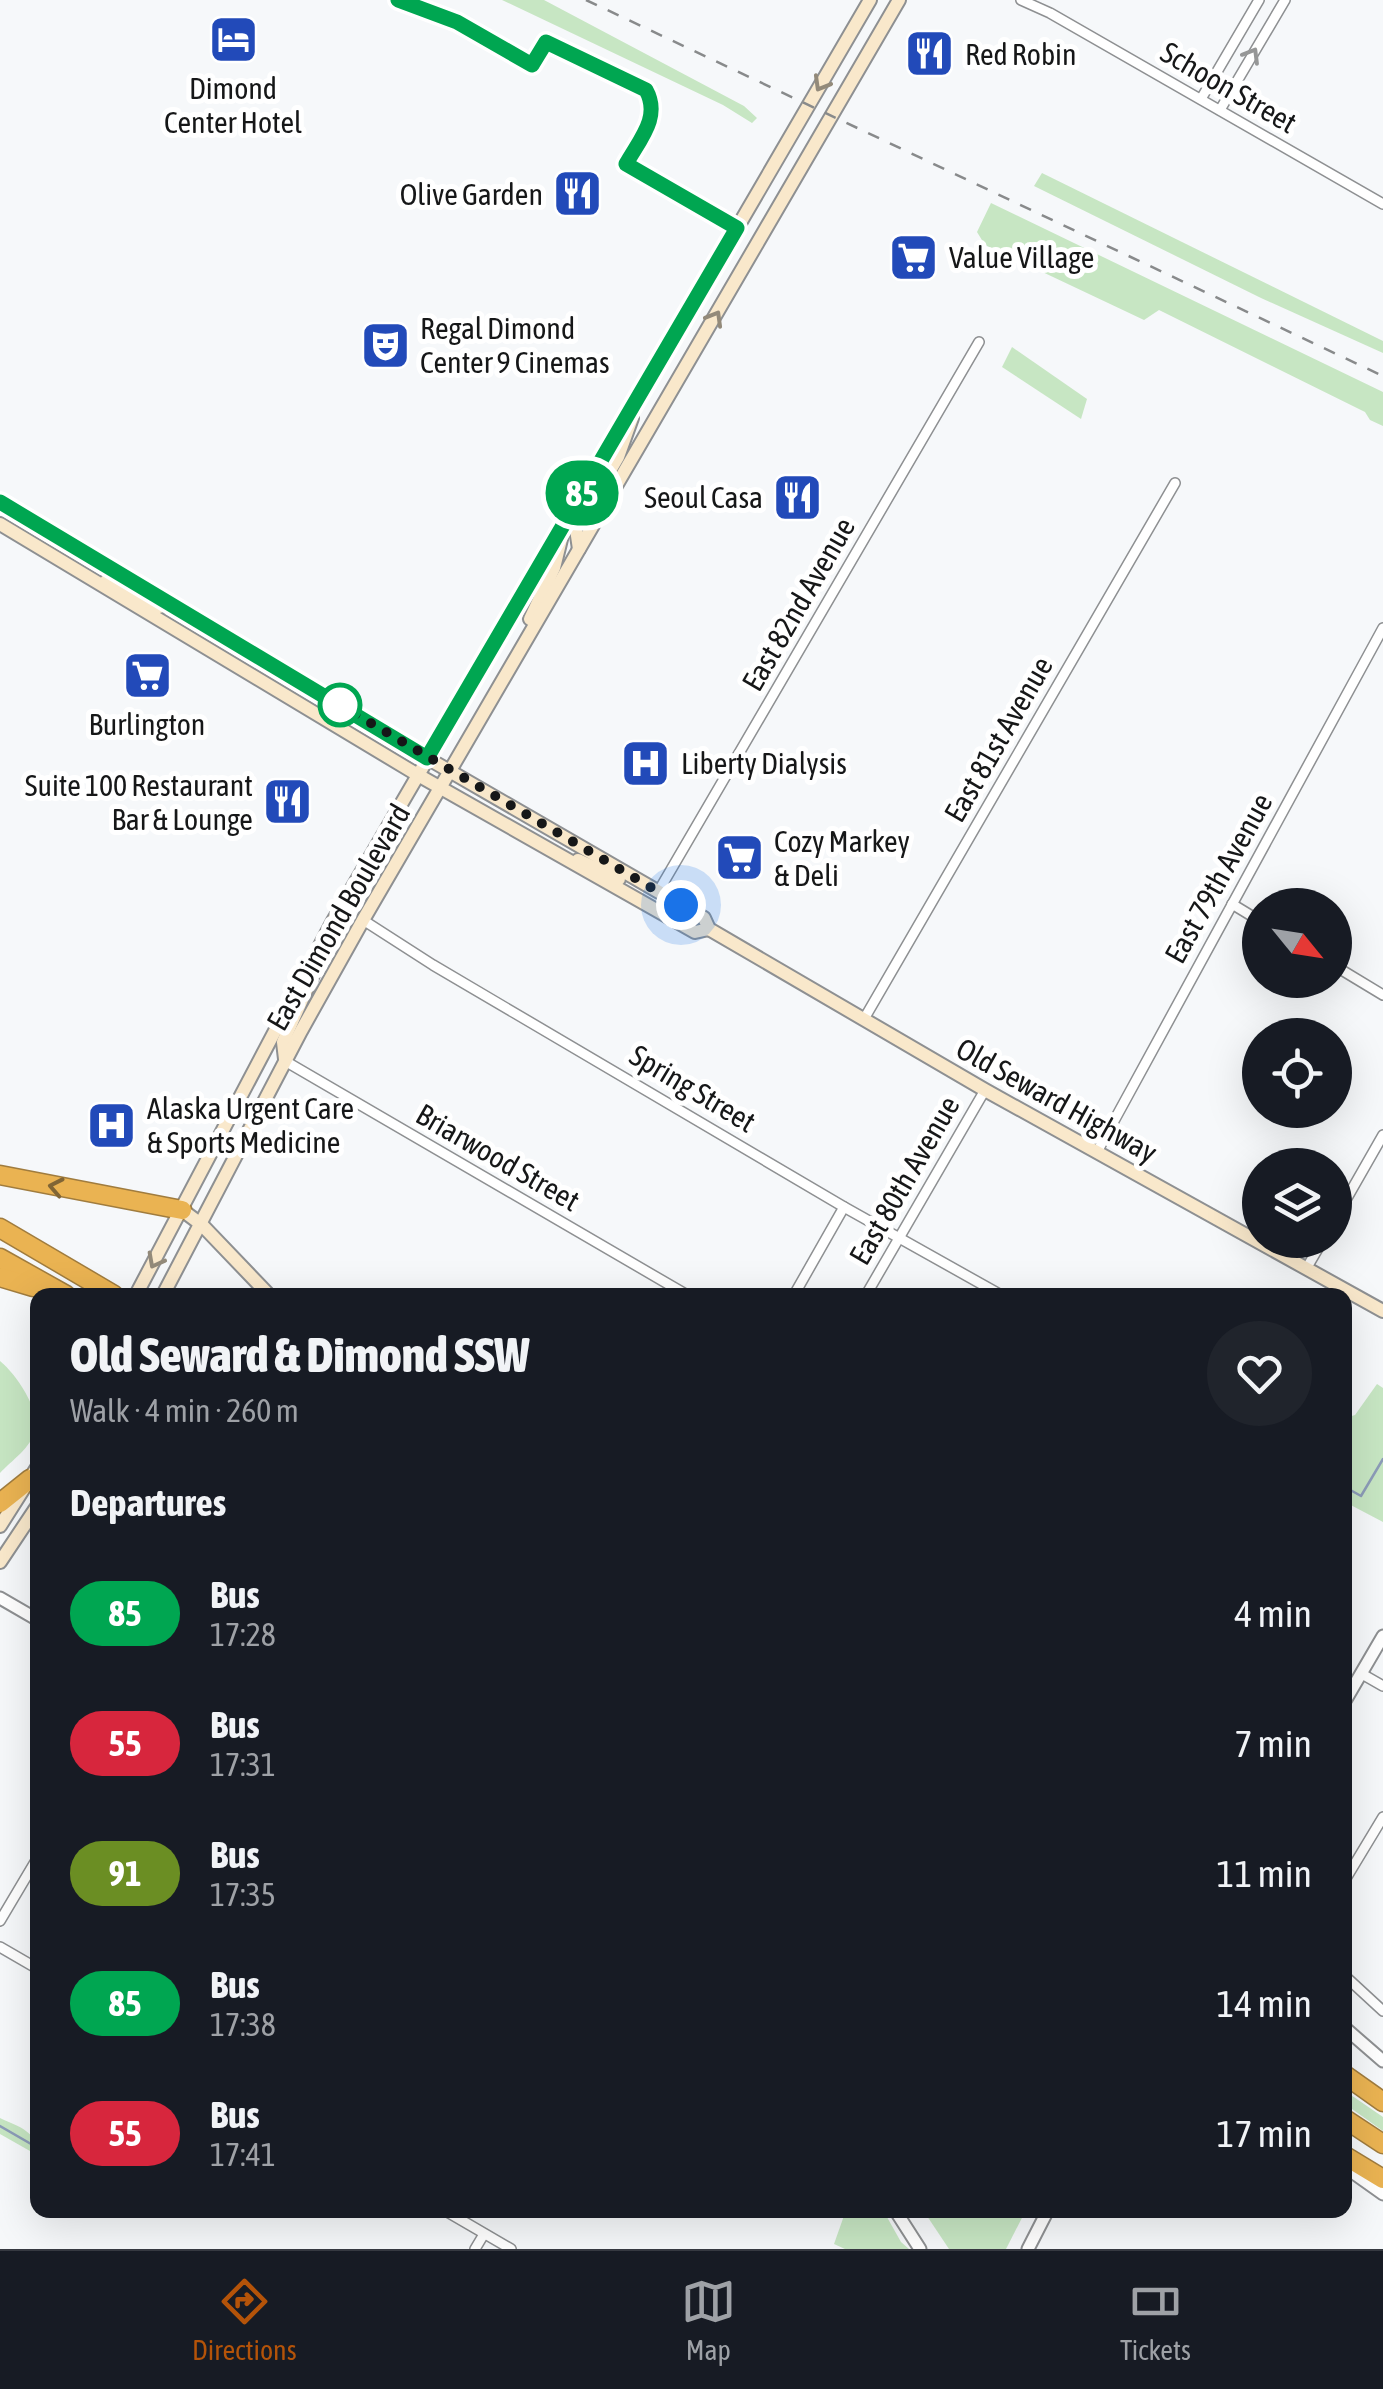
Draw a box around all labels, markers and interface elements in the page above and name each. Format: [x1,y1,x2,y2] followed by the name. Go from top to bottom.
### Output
[207,13,259,65] hotel icon: Dimond Center Hotel
[904,28,956,80] restaurant icon: Red Robin
[1155,35,1303,139] street label: Schoon Street
[965,37,1077,71] place label: Red Robin
[1240,48,1259,66] one-way arrow
[164,71,302,139] place label: Dimond Center Hotel
[813,73,833,91] one-way arrow
[552,168,604,220] restaurant icon: Olive Garden
[400,177,543,211] place label: Olive Garden
[888,231,940,283] supermarket icon: Value Village
[949,240,1094,274] place label: Value Village
[703,310,722,328] one-way arrow
[420,311,610,379] place label: Regal Dimond Center 9 Cinemas
[359,319,411,371] theatre icon: Regal Dimond Center 9 Cinemas
[537,460,627,526] line badge: 85
[772,471,824,523] restaurant icon: Seoul Casa
[566,473,598,513] text: 85
[644,480,763,514] place label: Seoul Casa
[735,511,861,697] street label: East 82nd Avenue
[121,649,173,701] supermarket icon: Burlington
[937,651,1059,827] street label: East 81st Avenue
[319,684,361,726] unlabelled marker
[89,707,205,741] place label: Burlington
[620,737,672,789] hospital icon: Liberty Dialysis
[681,746,847,780] place label: Liberty Dialysis
[25,768,253,836] place label: Suite 100 Restaurant Bar & Lounge
[262,776,314,828] restaurant icon: Suite 100 Restaurant Bar & Lounge
[1157,787,1279,969] street label: East 79th Avenue
[259,798,417,1036] street label: East Dimond Boulevard
[774,824,910,892] place label: Cozy Markey & Deli
[713,832,765,884] supermarket icon: Cozy Markey & Deli
[656,880,706,930] your location
[1242,888,1352,998] north arrow
[1242,888,1352,1258] map controls
[1242,1018,1352,1128] button: locate
[951,1031,1163,1169] street label: Old Seward Highway
[624,1037,762,1139] street label: Spring Street
[842,1090,966,1270] street label: East 80th Avenue
[147,1091,354,1159] place label: Alaska Urgent Care & Sports Medicine
[410,1097,586,1217] street label: Briarwood Street
[86,1099,138,1151] hospital icon: Alaska Urgent Care & Sports Medicine
[1242,1148,1352,1258] button: layers
[48,1177,65,1198] one-way arrow
[147,1250,167,1268] one-way arrow
[1207,1321,1312,1426] button: heart
[70,1327,529,1382] text: Old Seward & Dimond SSW
[70,1392,299,1429] text: Walk · 4 min · 260 m
[70,1481,226,1524] text: Departures
[210,1573,260,1616] text: Bus
[1234,1592,1312,1635] text: 4 min
[109,1593,141,1633] text: 85
[210,1616,276,1653] text: 17:28
[210,1703,260,1746] text: Bus
[1234,1722,1312,1765] text: 7 min
[109,1723,141,1763] text: 55
[210,1746,276,1783] text: 17:31
[210,1833,260,1876] text: Bus
[1217,1852,1312,1895] text: 11 min
[109,1853,141,1893] text: 91
[210,1876,276,1913] text: 17:35
[210,1963,260,2006] text: Bus
[1217,1982,1312,2025] text: 14 min
[109,1983,141,2023] text: 85
[210,2006,276,2043] text: 17:38
[210,2093,260,2136] text: Bus
[1217,2112,1312,2155] text: 17 min
[109,2113,141,2153] text: 55
[210,2136,276,2173] text: 17:41
[192,2274,297,2366] tab: Directions
[681,2274,736,2366] tab: Map
[1120,2274,1191,2366] tab: Tickets

